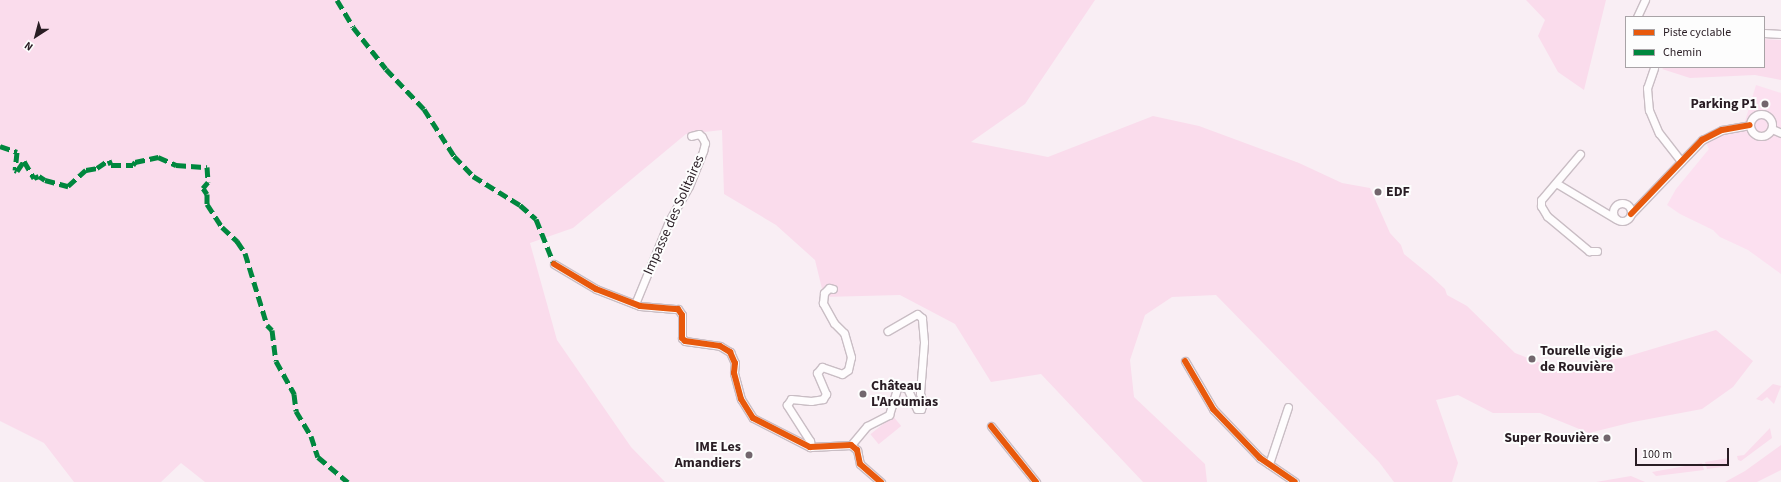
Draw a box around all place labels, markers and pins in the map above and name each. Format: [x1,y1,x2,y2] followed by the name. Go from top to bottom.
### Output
[1691,96,1757,112] place label: Parking P1
[1760,99,1770,109] marker: Parking P1
[1386,184,1410,200] place label: EDF
[1373,187,1383,197] marker: EDF
[1540,343,1623,376] place label: Tourelle vigie de Rouvière
[1527,354,1537,364] marker: Tourelle vigie de Rouvière
[871,378,938,410] place label: Château L'Aroumias
[858,389,868,399] marker: Château L'Aroumias
[1504,430,1599,446] place label: Super Rouvière
[1602,433,1612,443] marker: Super Rouvière
[675,439,741,472] place label: IME Les Amandiers
[744,450,754,460] marker: IME Les Amandiers

